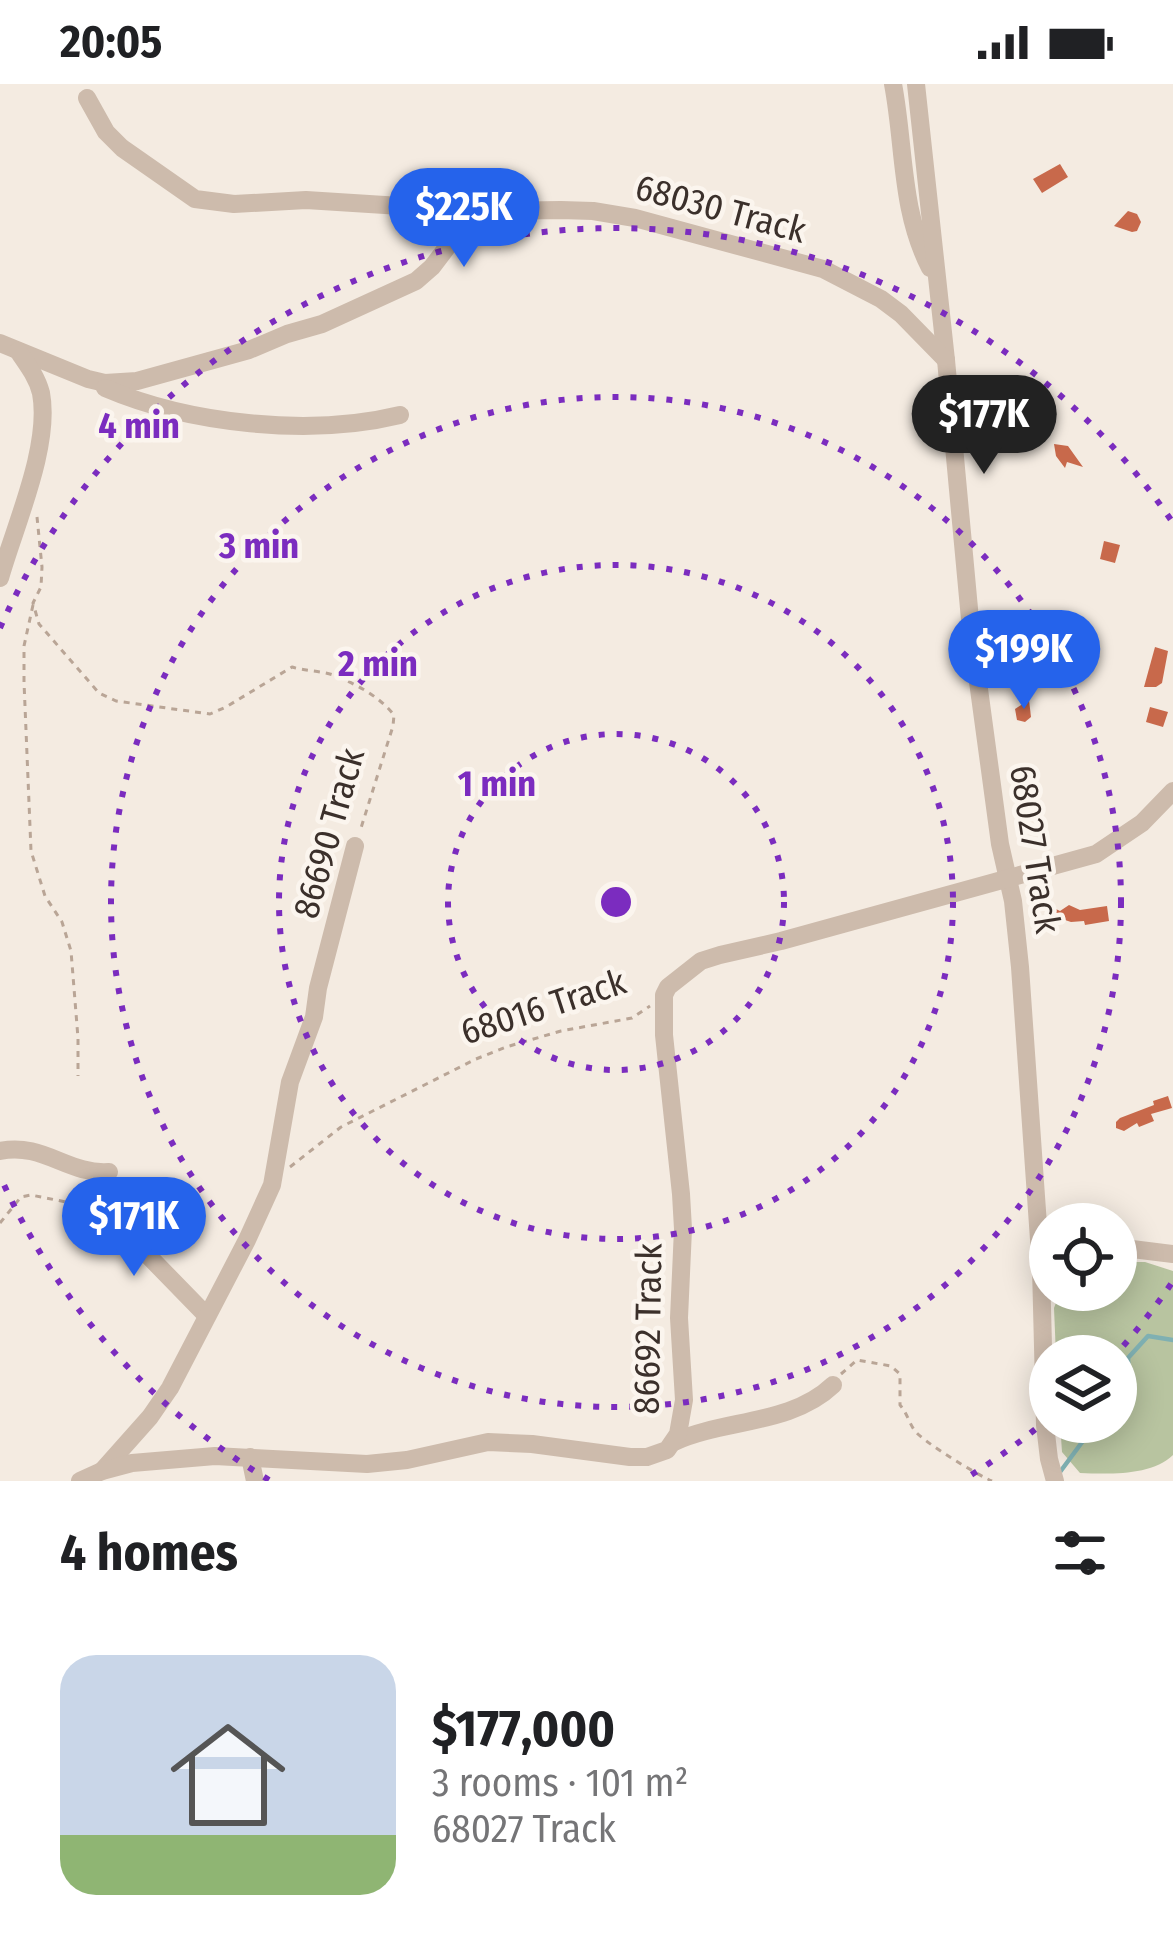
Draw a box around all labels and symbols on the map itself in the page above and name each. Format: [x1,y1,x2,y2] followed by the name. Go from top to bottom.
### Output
[631,165,811,253] street label: 68030 Track
[380,168,548,270] pin: $225K
[900,375,1068,477] pin: $177K
[98,404,180,448] text: 4 min
[218,524,299,568] text: 3 min
[940,610,1108,712] pin: $199K
[337,642,418,686] text: 2 min
[284,743,374,923] street label: 86690 Track
[458,762,536,806] text: 1 min
[1000,762,1070,937] street label: 68027 Track
[595,881,637,923] centre of rings
[455,960,632,1054] street label: 68016 Track
[50,1177,218,1279] pin: $171K
[625,1243,671,1415] street label: 86692 Track

